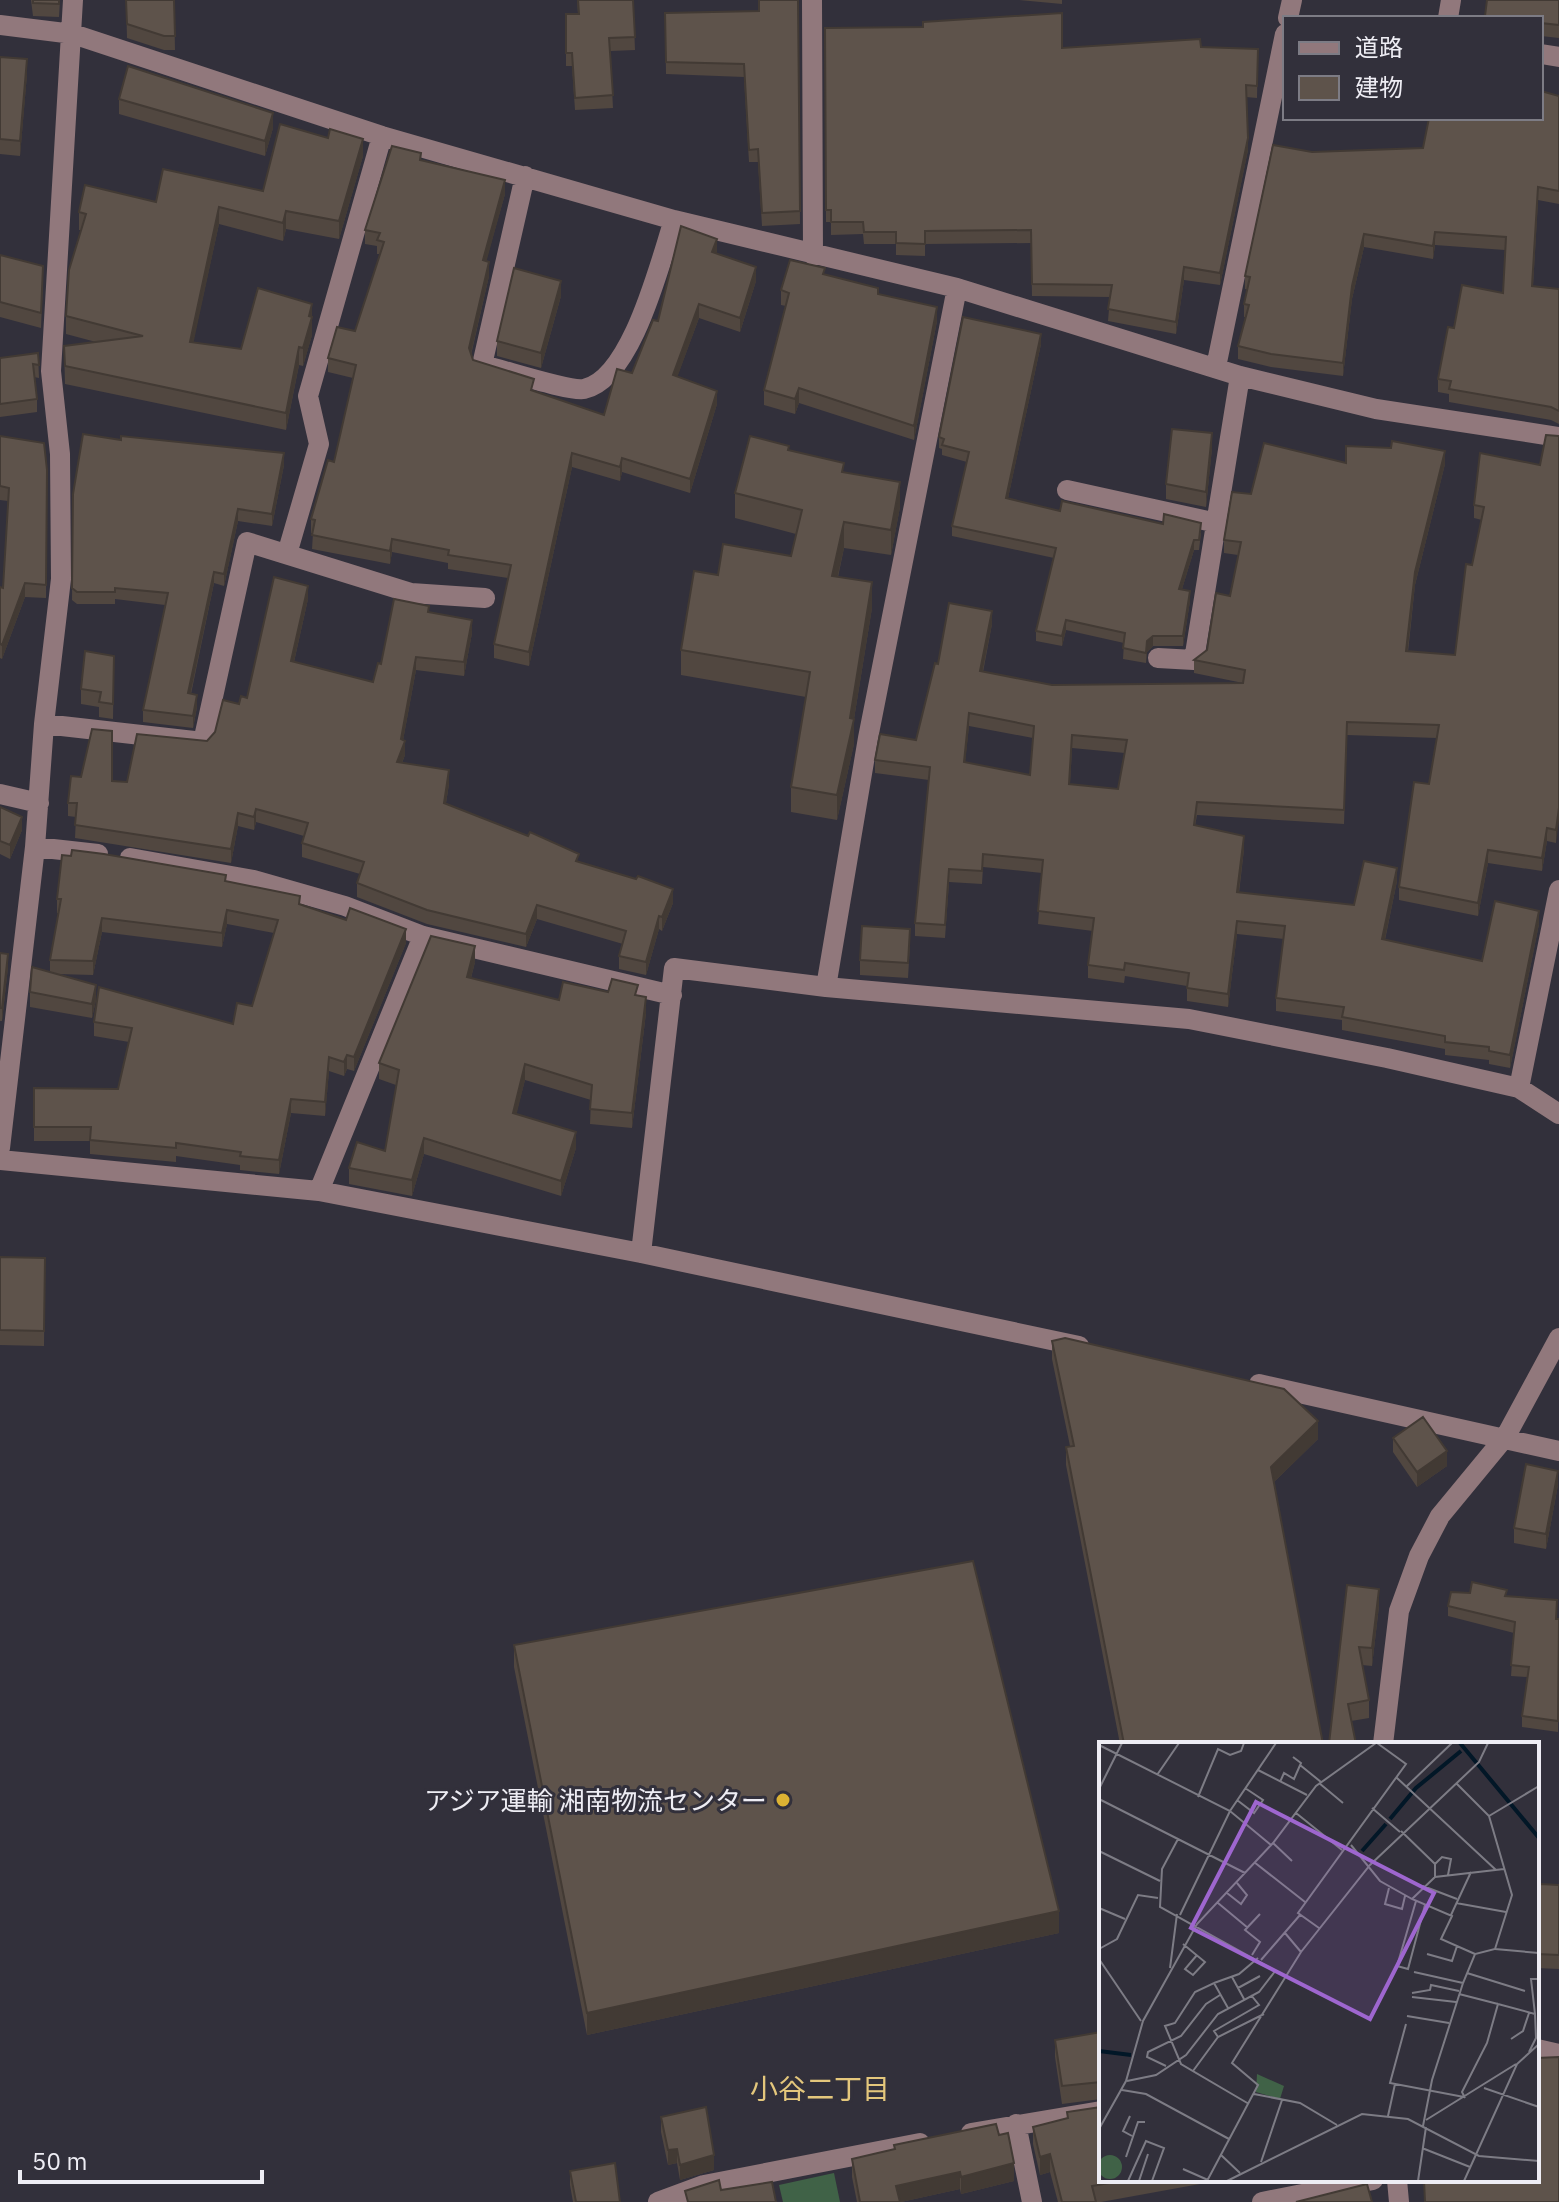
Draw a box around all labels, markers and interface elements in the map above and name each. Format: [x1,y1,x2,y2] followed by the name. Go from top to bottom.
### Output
[1283,16,1543,120] legend
[1355,31,1403,63] text: 道路
[1355,71,1403,103] text: 建物
[1099,1742,1539,2182] inset map
[424,1783,767,1817] place label: アジア運輸 湘南物流センター
[774,1791,792,1809] marker: アジア運輸 湘南物流センター
[750,2070,890,2107] district label: 小谷二丁目
[20,2134,262,2184] scale bar
[32,2145,87,2177] text: 50 m

